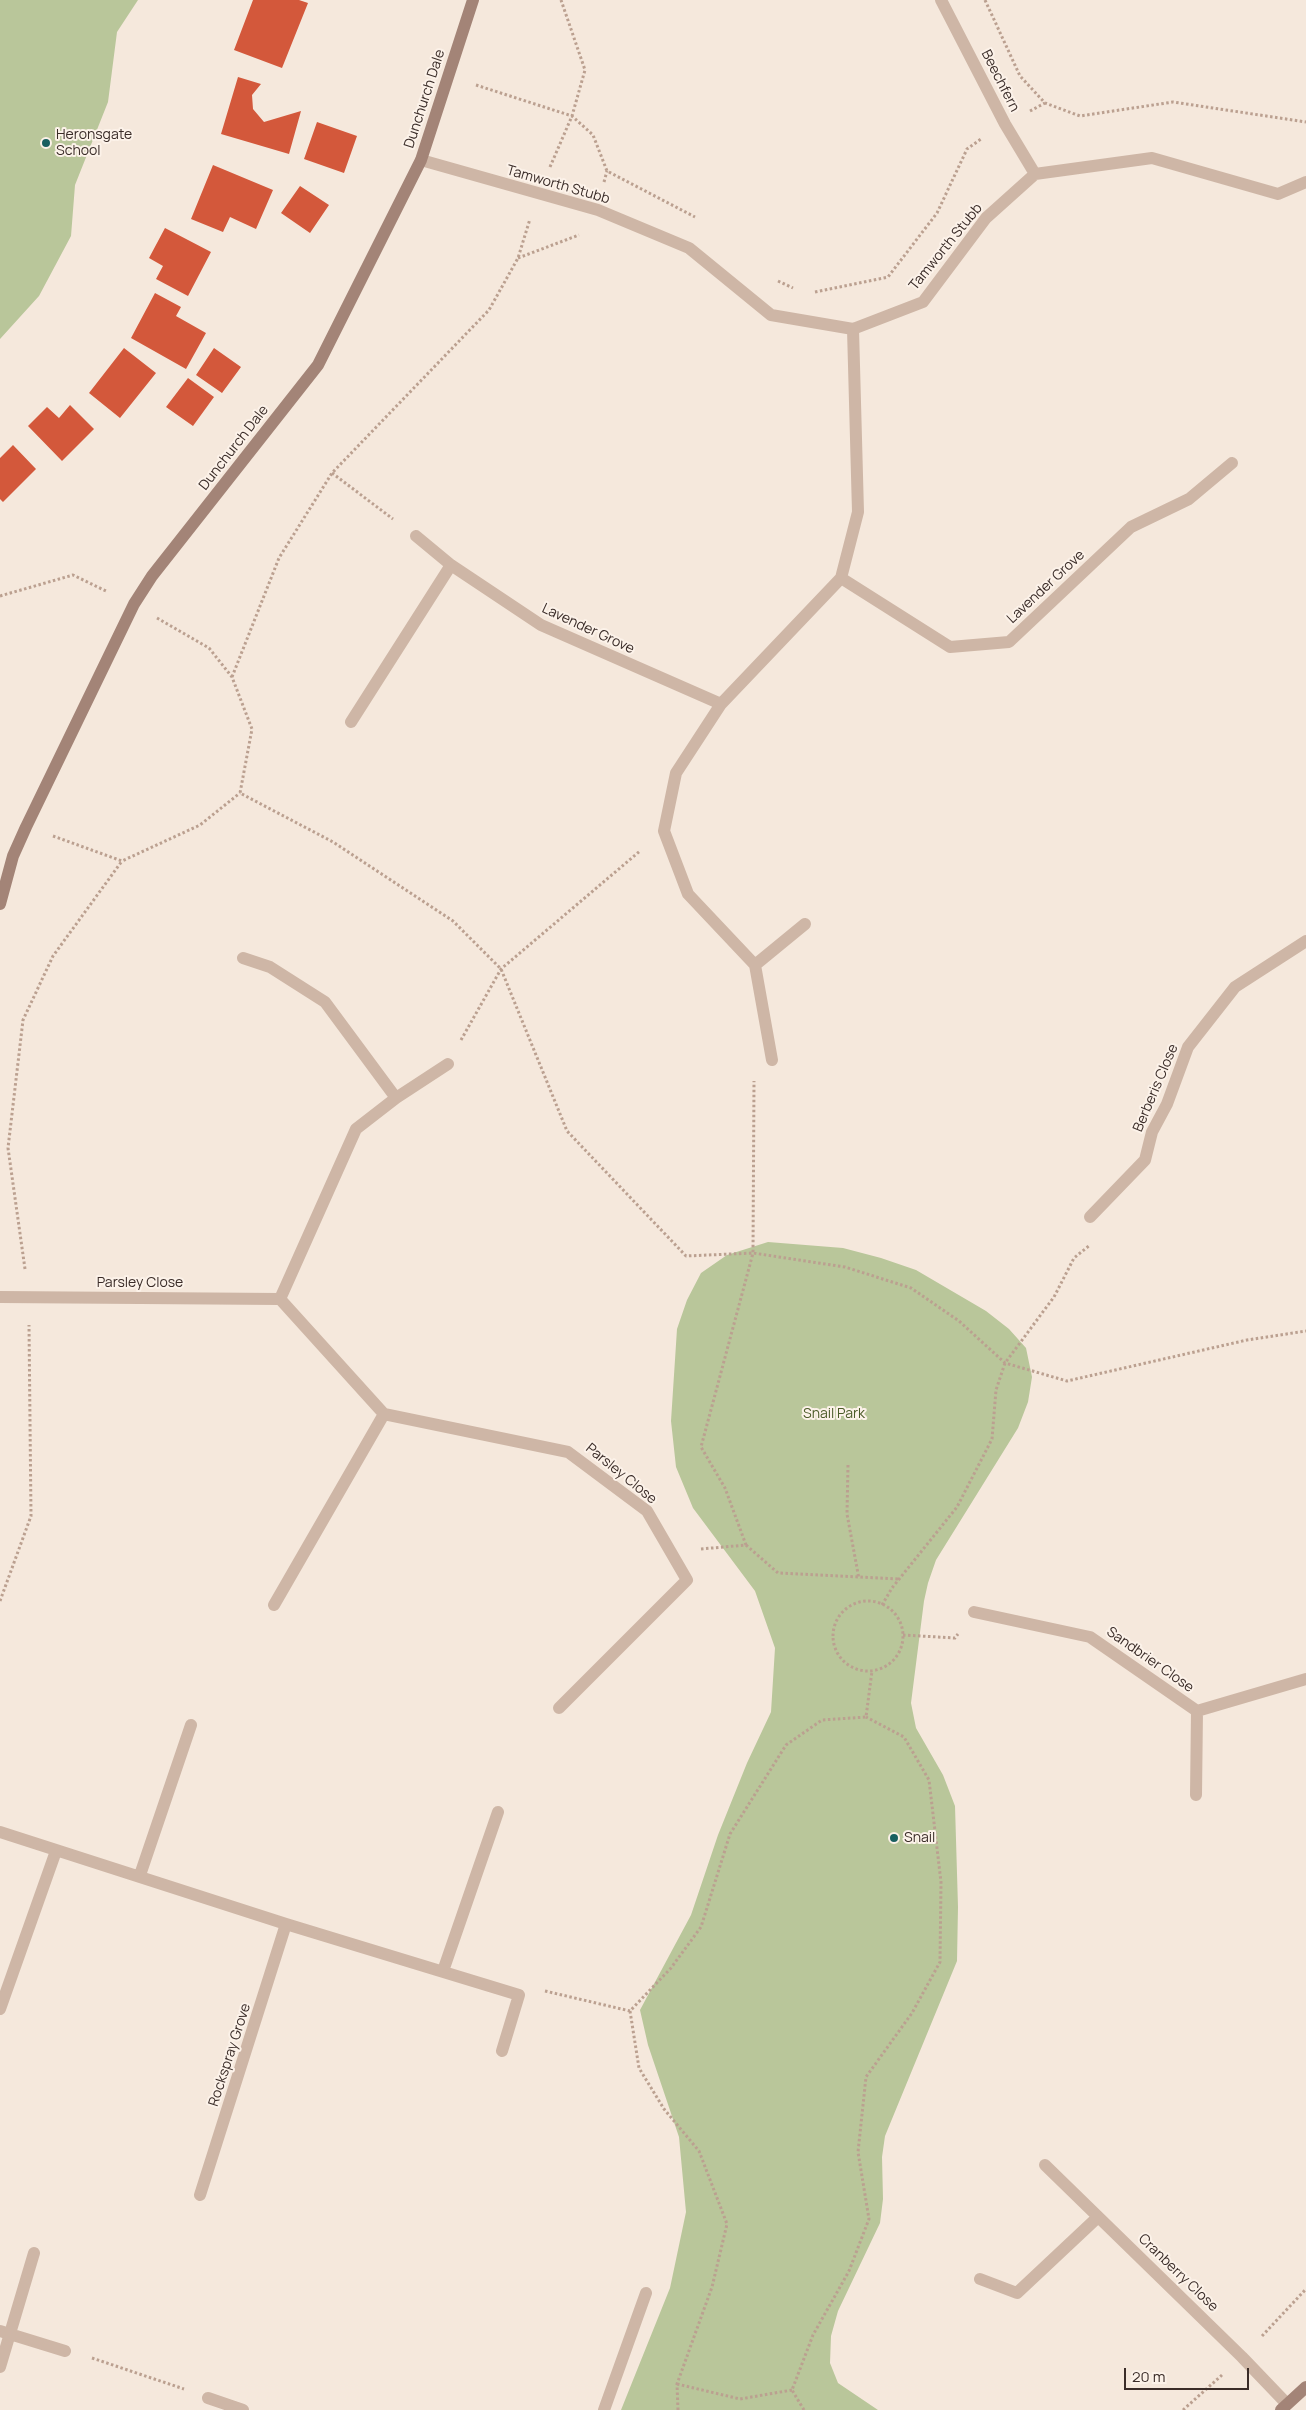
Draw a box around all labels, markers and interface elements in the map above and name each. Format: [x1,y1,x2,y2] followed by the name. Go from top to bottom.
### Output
[977,47,1023,115] street label: Beechfern
[401,48,449,150] street label: Dunchurch Dale
[56,127,132,160] place label: Heronsgate School
[40,137,52,149] marker: Heronsgate School
[504,162,612,208] street label: Tamworth Stubb
[906,200,986,294] street label: Tamworth Stubb
[196,402,272,494] street label: Dunchurch Dale
[1004,547,1088,627] street label: Lavender Grove
[539,600,637,658] street label: Lavender Grove
[1130,1042,1182,1134] street label: Berberis Close
[97,1275,183,1291] street label: Parsley Close
[803,1406,865,1422] park label: Snail Park
[582,1440,660,1508] street label: Parsley Close
[1103,1624,1197,1696] street label: Sandbrier Close
[904,1830,935,1846] place label: Snail
[888,1832,900,1844] marker: Snail
[205,2001,255,2109] street label: Rockspray Grove
[1135,2231,1221,2315] street label: Cranberry Close
[1126,2358,1251,2390] scale bar
[1132,2366,1165,2387] text: 20 m

